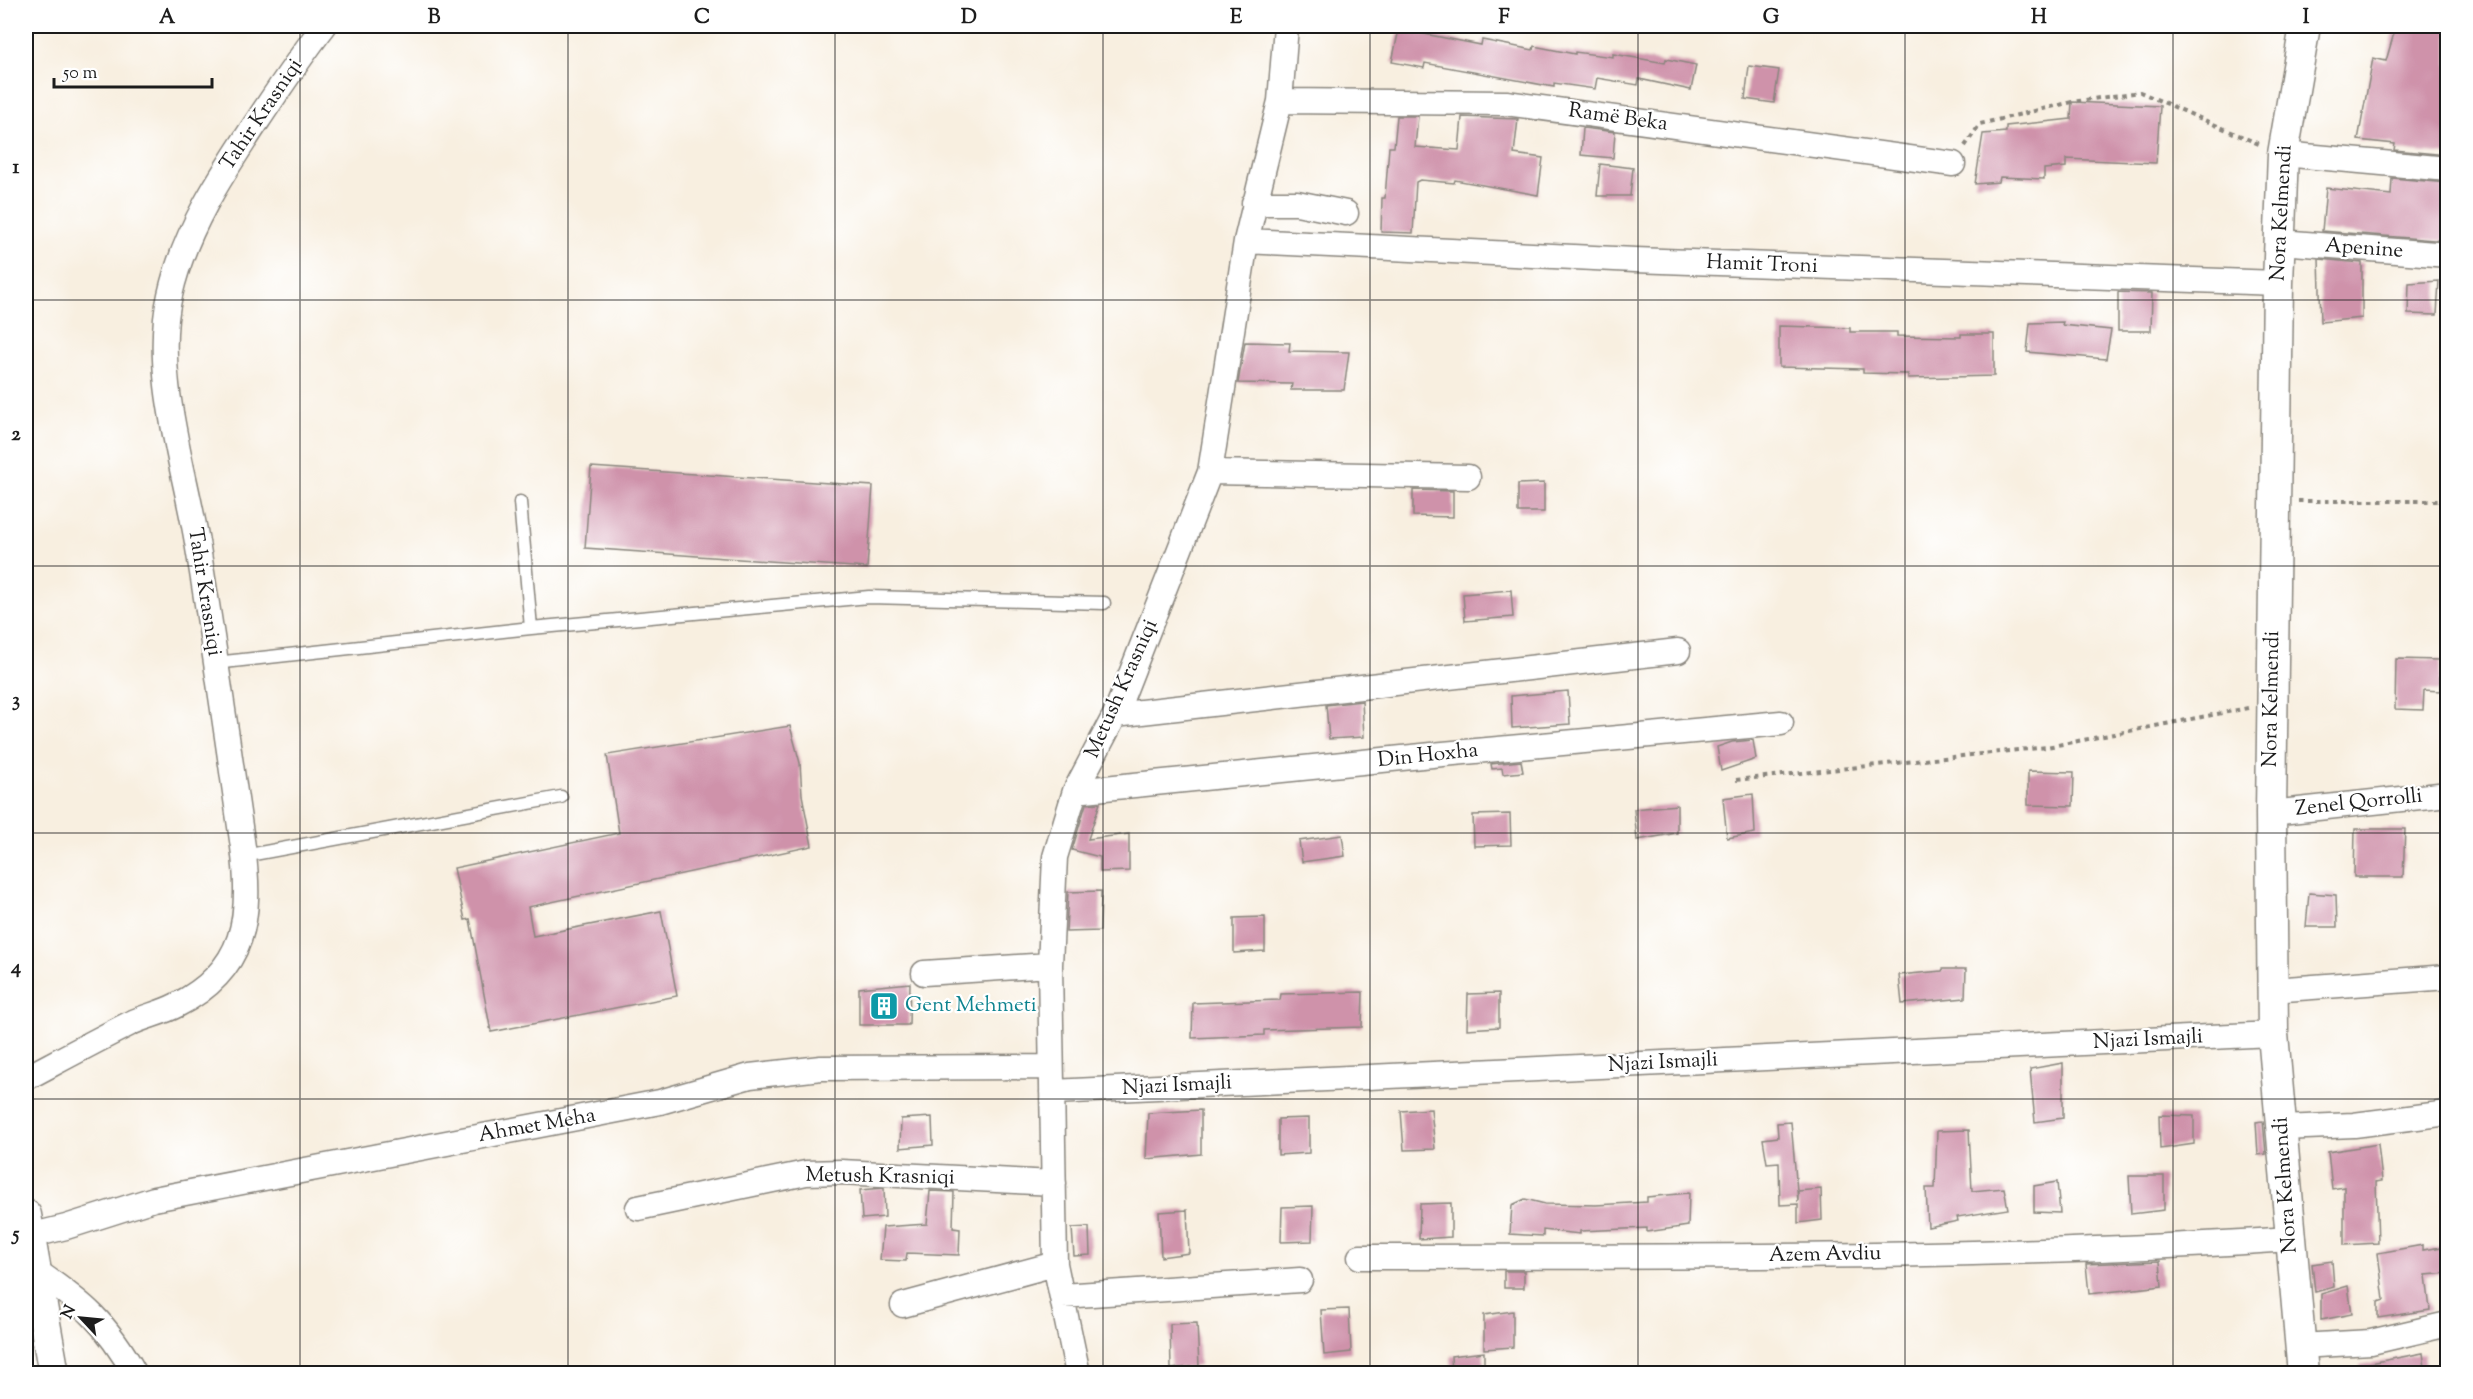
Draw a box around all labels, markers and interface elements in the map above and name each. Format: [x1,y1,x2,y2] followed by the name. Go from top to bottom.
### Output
[159,4,176,33] text: A
[428,4,441,33] text: B
[694,4,710,33] text: C
[961,4,977,33] text: D
[1230,4,1243,33] text: E
[1498,4,1510,33] text: F
[1763,4,1780,33] text: G
[2031,4,2047,33] text: H
[2303,4,2310,33] text: I
[54,51,212,89] scale bar
[213,53,311,177] street label: Tahir Krasniqi
[62,61,98,87] text: 50 m
[1566,96,1670,140] street label: Ramë Beka
[2263,144,2301,282] street label: Nora Kelmendi
[13,154,20,183] text: 1
[2324,231,2404,267] street label: Apenine
[1706,248,1818,282] street label: Hamit Troni
[11,421,21,450] text: 2
[179,526,229,658] street label: Tahir Krasniqi
[1078,615,1166,763] street label: Metush Krasniqi
[2256,630,2288,768] street label: Nora Kelmendi
[12,687,20,716] text: 3
[1376,736,1480,776] street label: Din Hoxha
[2294,781,2424,825] street label: Zenel Qorrolli
[10,954,21,983] text: 4
[868,990,900,1022] building icon: Gent Mehmeti
[905,991,1037,1021] place label: Gent Mehmeti
[2092,1022,2204,1058] street label: Njazi Ismajli
[1607,1045,1719,1081] street label: Njazi Ismajli
[1121,1068,1233,1104] street label: Njazi Ismajli
[476,1101,598,1151] street label: Ahmet Meha
[2266,1116,2306,1254] street label: Nora Kelmendi
[805,1161,955,1193] street label: Metush Krasniqi
[11,1221,20,1250] text: 5
[1768,1239,1882,1271] street label: Azem Avdiu
[51,1288,111,1348] north arrow
[57,1302,83,1323] text: N

